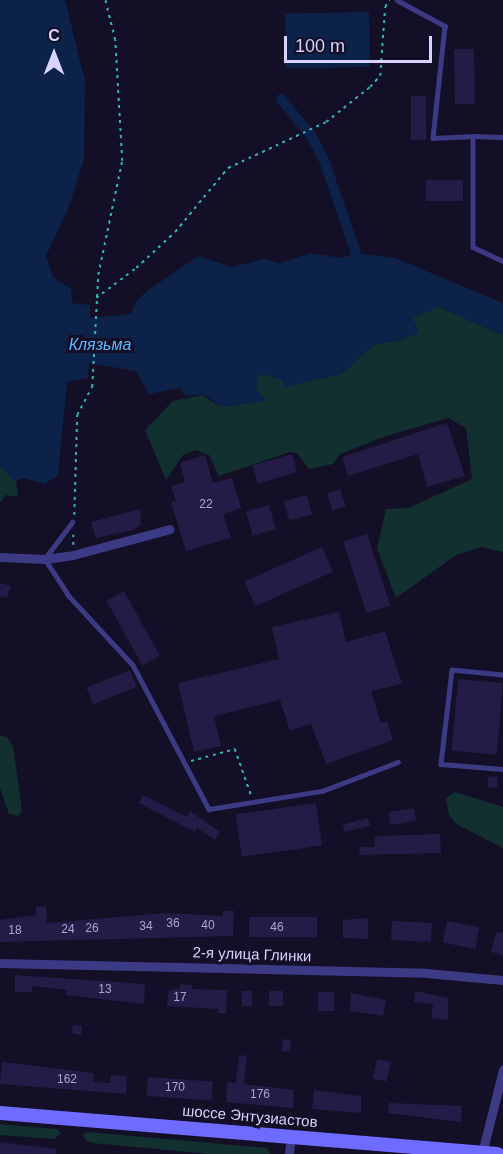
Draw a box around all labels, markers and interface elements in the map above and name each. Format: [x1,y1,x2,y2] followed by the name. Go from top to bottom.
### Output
[24,24,84,84] north arrow
[287,24,436,62] scale bar
[48,27,60,44] text: С
[295,36,345,56] text: 100 m
[69,335,131,355] water label: Клязьма
[199,498,213,512] house number: 22
[166,917,180,931] house number: 36
[201,919,215,933] house number: 40
[139,920,153,934] house number: 34
[270,921,284,935] house number: 46
[85,922,99,936] house number: 26
[61,923,75,937] house number: 24
[8,924,22,938] house number: 18
[192,943,312,965] street label: 2-я улица Глинки
[98,983,112,997] house number: 13
[173,991,187,1005] house number: 17
[57,1073,77,1087] house number: 162
[165,1081,185,1095] house number: 170
[250,1088,270,1102] house number: 176
[182,1101,318,1131] street label: шоссе Энтузиастов

